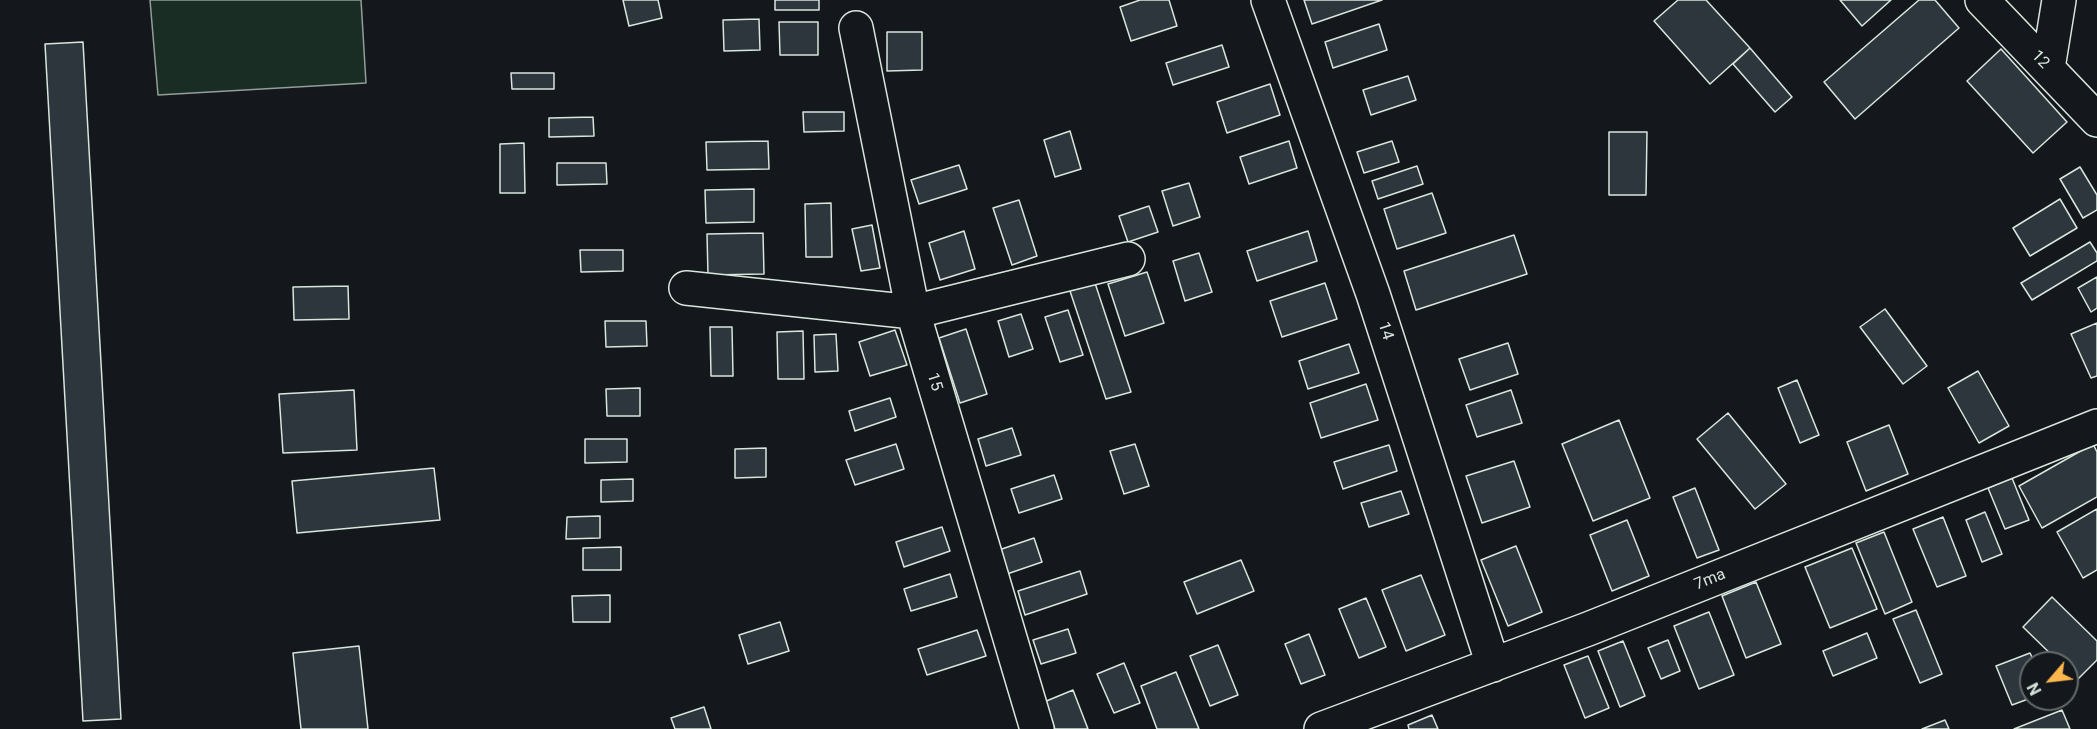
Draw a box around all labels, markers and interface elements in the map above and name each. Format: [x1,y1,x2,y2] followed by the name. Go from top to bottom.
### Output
[2027,47,2053,73] street label: 12
[1373,319,1397,343] street label: 14
[922,371,946,393] street label: 15
[1692,565,1728,595] street label: 7ma
[2019,651,2079,711] north arrow
[2023,679,2045,698] text: N

